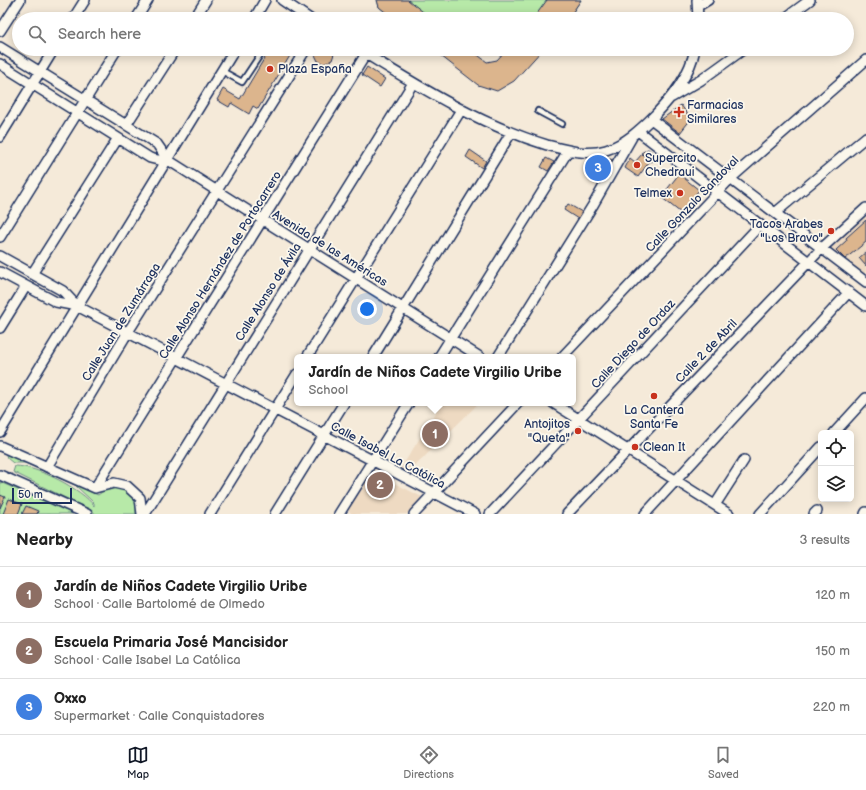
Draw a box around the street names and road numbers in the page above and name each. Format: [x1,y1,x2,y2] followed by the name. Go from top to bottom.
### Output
[643,153,742,256] street label: Calle Gonzalo Sandoval
[156,168,285,362] street label: Calle Alonso Hernández de Portocarrero
[269,207,390,290] street label: Avenida de las Américas
[230,239,305,344] street label: Calle Alonso de Ávila
[79,260,164,384] street label: Calle Juan de Zumárraga
[588,296,679,392] street label: Calle Diego de Ordaz
[672,316,740,386] street label: Calle 2 de Abril
[328,419,448,492] street label: Calle Isabel La Católica

